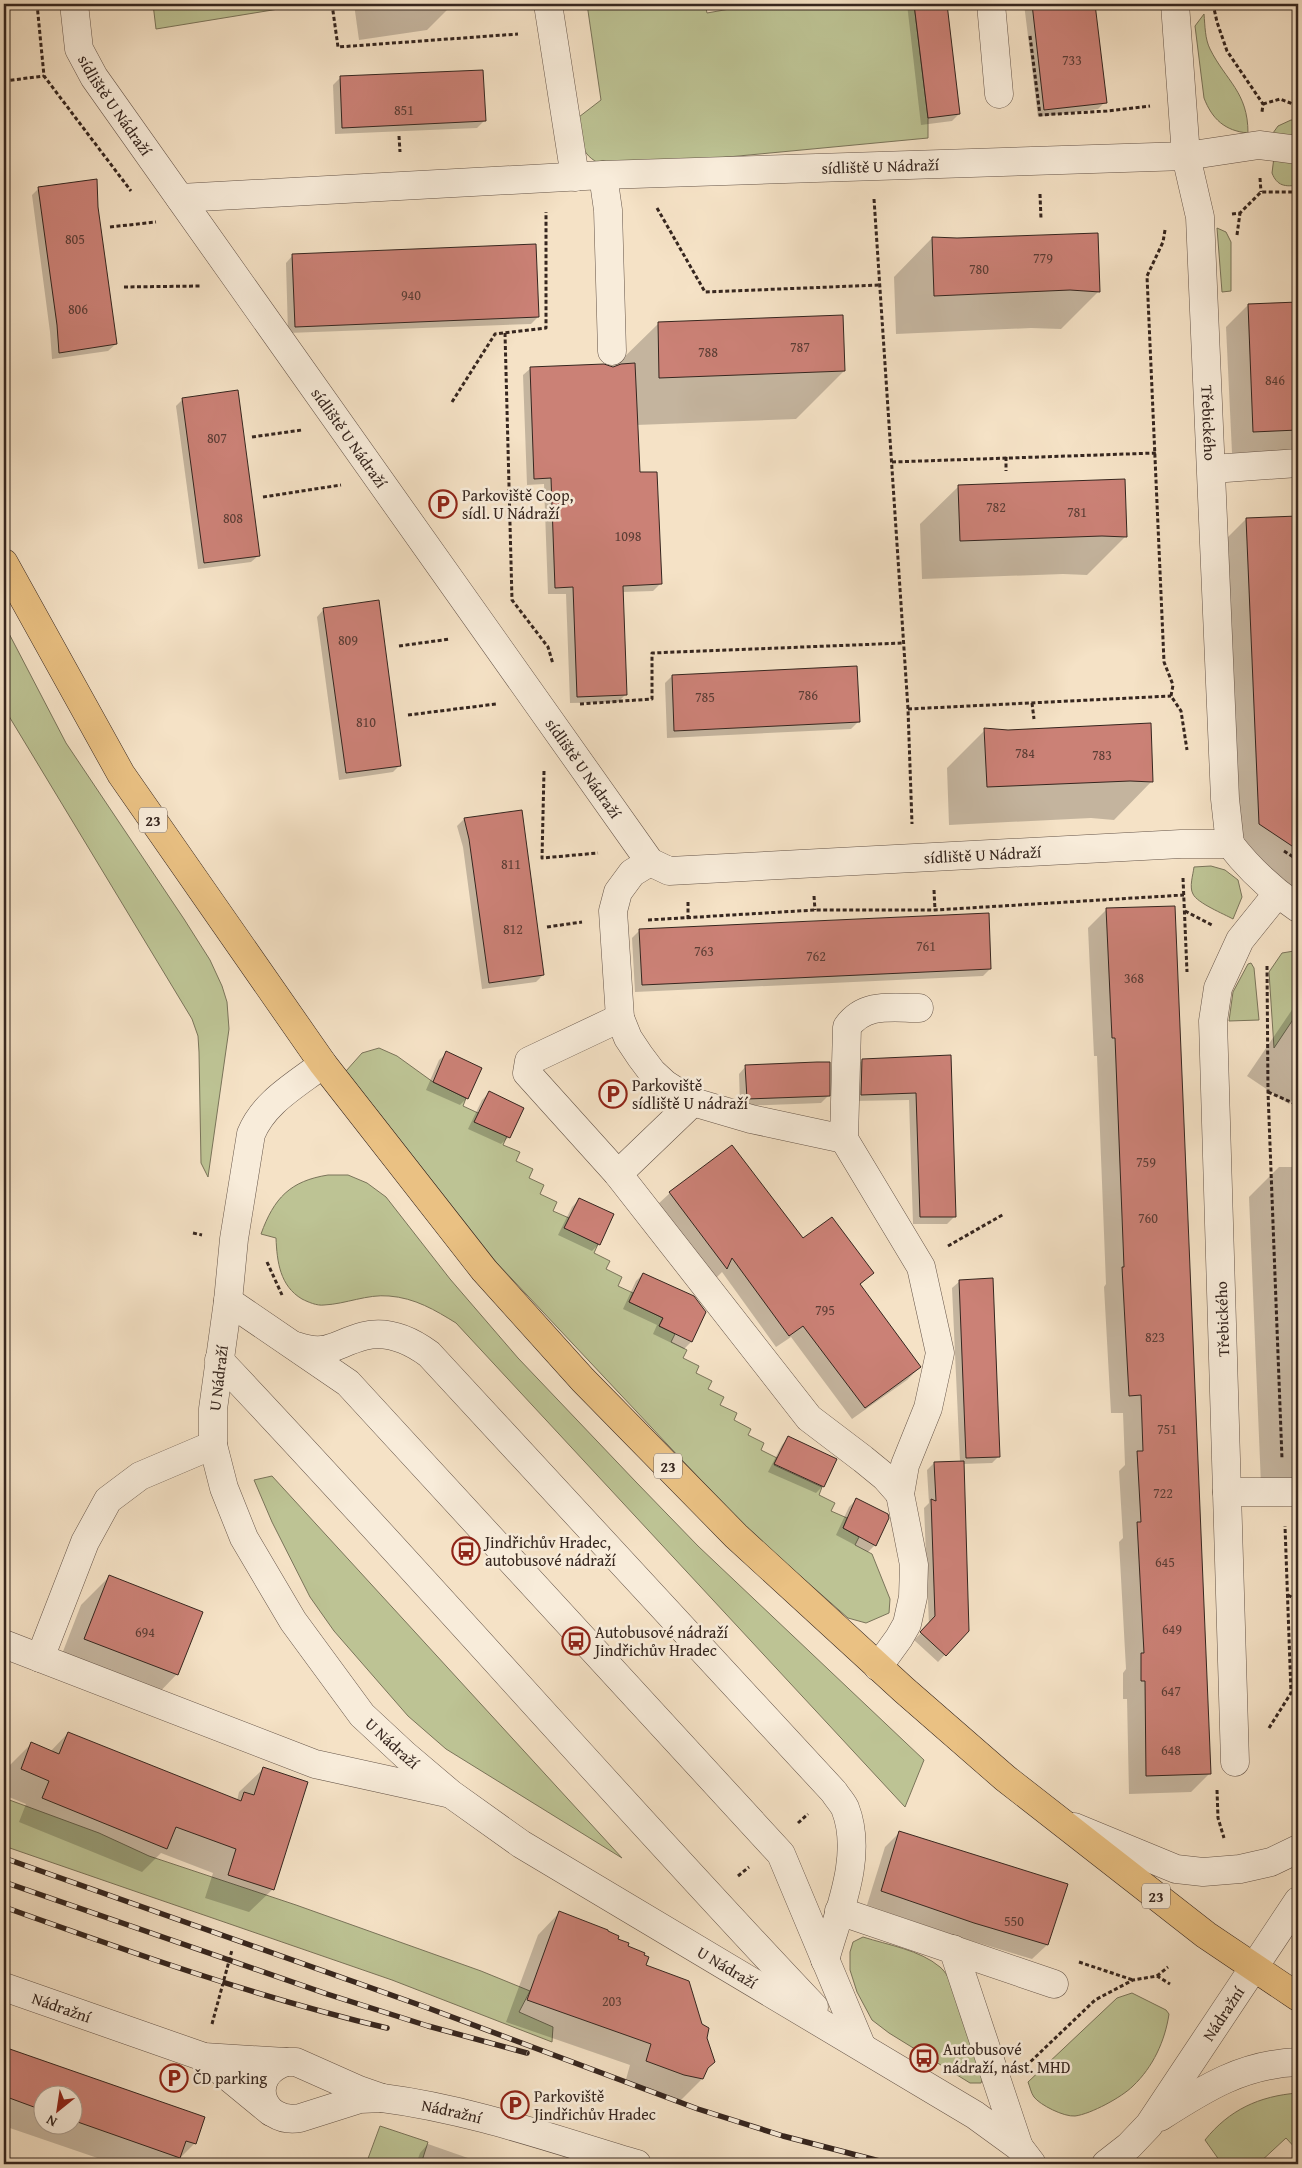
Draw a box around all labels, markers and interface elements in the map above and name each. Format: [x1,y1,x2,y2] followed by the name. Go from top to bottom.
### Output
[72,50,158,161] street label: sídliště U Nádraží
[1062,50,1082,70] house number: 733
[394,100,414,120] house number: 851
[821,152,940,180] street label: sídliště U Nádraží
[65,229,85,249] house number: 805
[1033,248,1053,268] house number: 779
[969,259,989,279] house number: 780
[401,285,421,305] house number: 940
[68,299,88,319] house number: 806
[790,337,810,357] house number: 787
[698,342,718,362] house number: 788
[1265,370,1285,390] house number: 846
[306,383,394,493] street label: sídliště U Nádraží
[1195,385,1222,461] street label: Třebického
[207,428,227,448] house number: 807
[462,483,574,525] place label: Parkoviště Coop, sídl. U Nádraží
[428,489,458,519] parking icon: Parkoviště Coop, sídl. U Nádraží
[986,497,1006,517] house number: 782
[1067,502,1087,522] house number: 781
[223,508,243,528] house number: 808
[615,526,642,546] house number: 1098
[338,630,358,650] house number: 809
[798,685,818,705] house number: 786
[695,687,715,707] house number: 785
[356,712,376,732] house number: 810
[540,713,628,823] street label: sídliště U Nádraží
[1015,743,1035,763] house number: 784
[1092,745,1112,765] house number: 783
[139,808,167,832] road number: 23
[923,839,1042,870] street label: sídliště U Nádraží
[501,854,521,874] house number: 811
[503,919,523,939] house number: 812
[916,936,936,956] house number: 761
[694,941,714,961] house number: 763
[806,946,826,966] house number: 762
[1124,968,1144,988] house number: 368
[632,1073,749,1115] place label: Parkoviště sídliště U nádraží
[598,1079,628,1109] parking icon: Parkoviště sídliště U nádraží
[1136,1152,1156,1172] house number: 759
[1138,1208,1158,1228] house number: 760
[1209,1281,1235,1357] street label: Třebického
[815,1300,835,1320] house number: 795
[1145,1327,1165,1347] house number: 823
[202,1343,234,1412] street label: U Nádraží
[1157,1419,1177,1439] house number: 751
[654,1454,682,1478] road number: 23
[1153,1483,1173,1503] house number: 722
[483,1530,616,1572] place label: Jindřichův Hradec, autobusové nádraží
[451,1536,481,1566] bus stop icon: Jindřichův Hradec, autobusové nádraží
[1155,1552,1175,1572] house number: 645
[1162,1619,1182,1639] house number: 649
[593,1620,728,1662] place label: Autobusové nádraží Jindřichův Hradec
[135,1622,155,1642] house number: 694
[561,1626,591,1656] bus stop icon: Autobusové nádraží Jindřichův Hradec
[1161,1681,1181,1701] house number: 647
[360,1712,425,1775] street label: U Nádraží
[1161,1740,1181,1760] house number: 648
[1142,1884,1170,1908] road number: 23
[1004,1911,1024,1931] house number: 550
[693,1940,762,1995] street label: U Nádraží
[1196,1981,1250,2046] street label: Nádražní
[29,1986,95,2029] street label: Nádražní
[602,1991,622,2011] house number: 203
[943,2037,1071,2079] place label: Autobusové nádraží, nást. MHD
[909,2043,939,2073] bus stop icon: Autobusové nádraží, nást. MHD
[159,2063,189,2093] parking icon: ČD parking
[193,2066,267,2090] place label: ČD parking
[532,2084,656,2126] place label: Parkoviště Jindřichův Hradec
[32,2086,82,2136] north arrow
[500,2090,530,2120] parking icon: Parkoviště Jindřichův Hradec
[420,2093,485,2130] street label: Nádražní
[42,2110,61,2132] text: N

